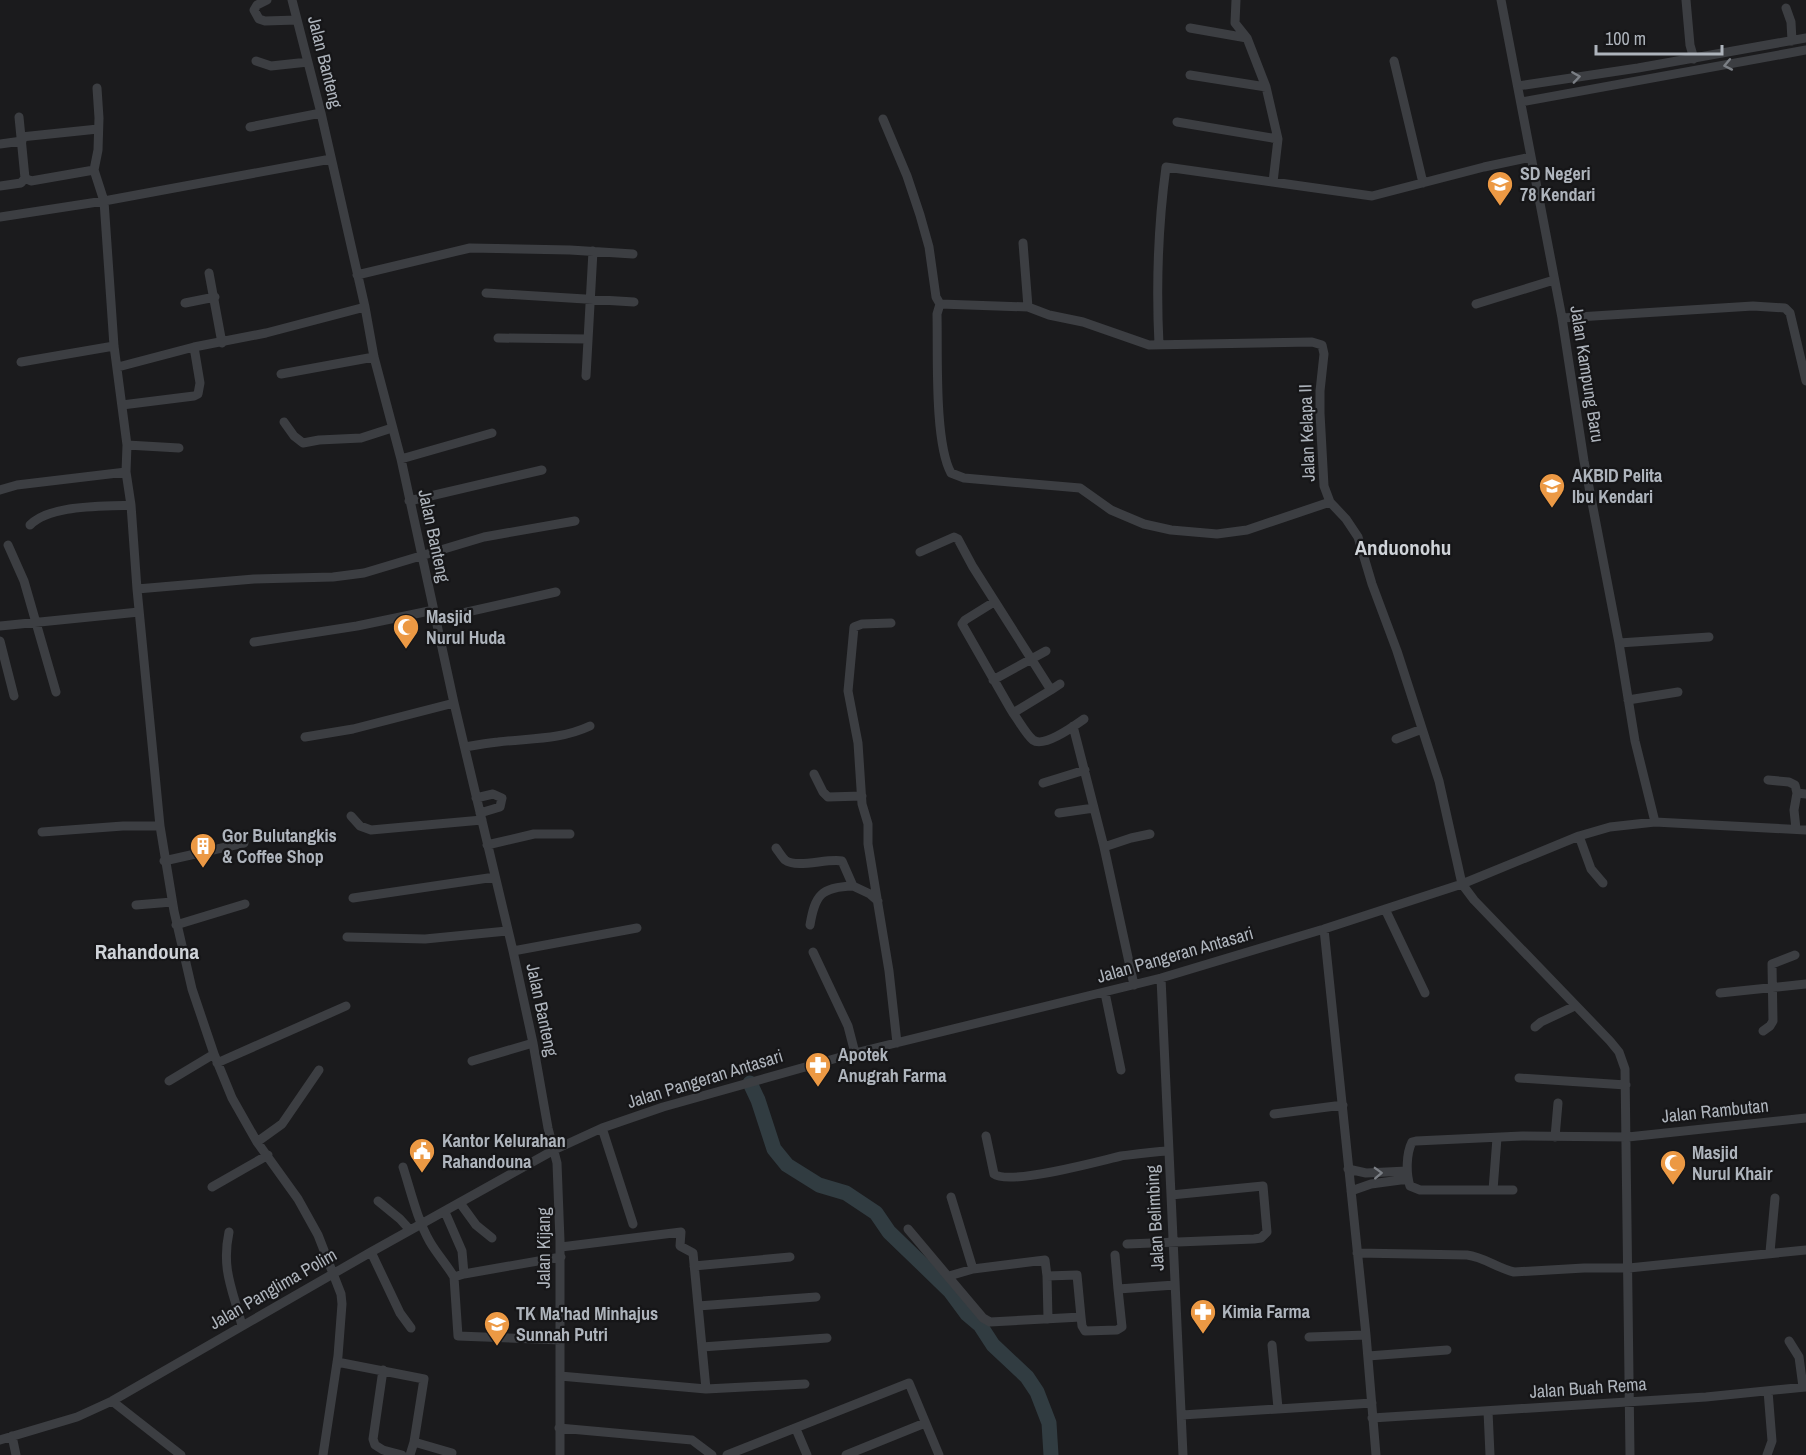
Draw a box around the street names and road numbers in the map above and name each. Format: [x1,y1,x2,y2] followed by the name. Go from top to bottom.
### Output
[302,13,349,111] street label: Jalan Banteng
[1564,304,1611,444] street label: Jalan Kampung Baru
[1292,384,1321,482] street label: Jalan Kelapa II
[412,487,457,585] street label: Jalan Banteng
[1094,920,1256,989] street label: Jalan Pangeran Antasari
[520,961,565,1059] street label: Jalan Banteng
[624,1043,786,1114] street label: Jalan Pangeran Antasari
[1660,1092,1770,1129] street label: Jalan Rambutan
[1139,1164,1170,1272] street label: Jalan Belimbing
[531,1207,556,1289] street label: Jalan Kijang
[204,1242,341,1335] street label: Jalan Panglima Polim
[1529,1371,1647,1404] street label: Jalan Buah Rema

